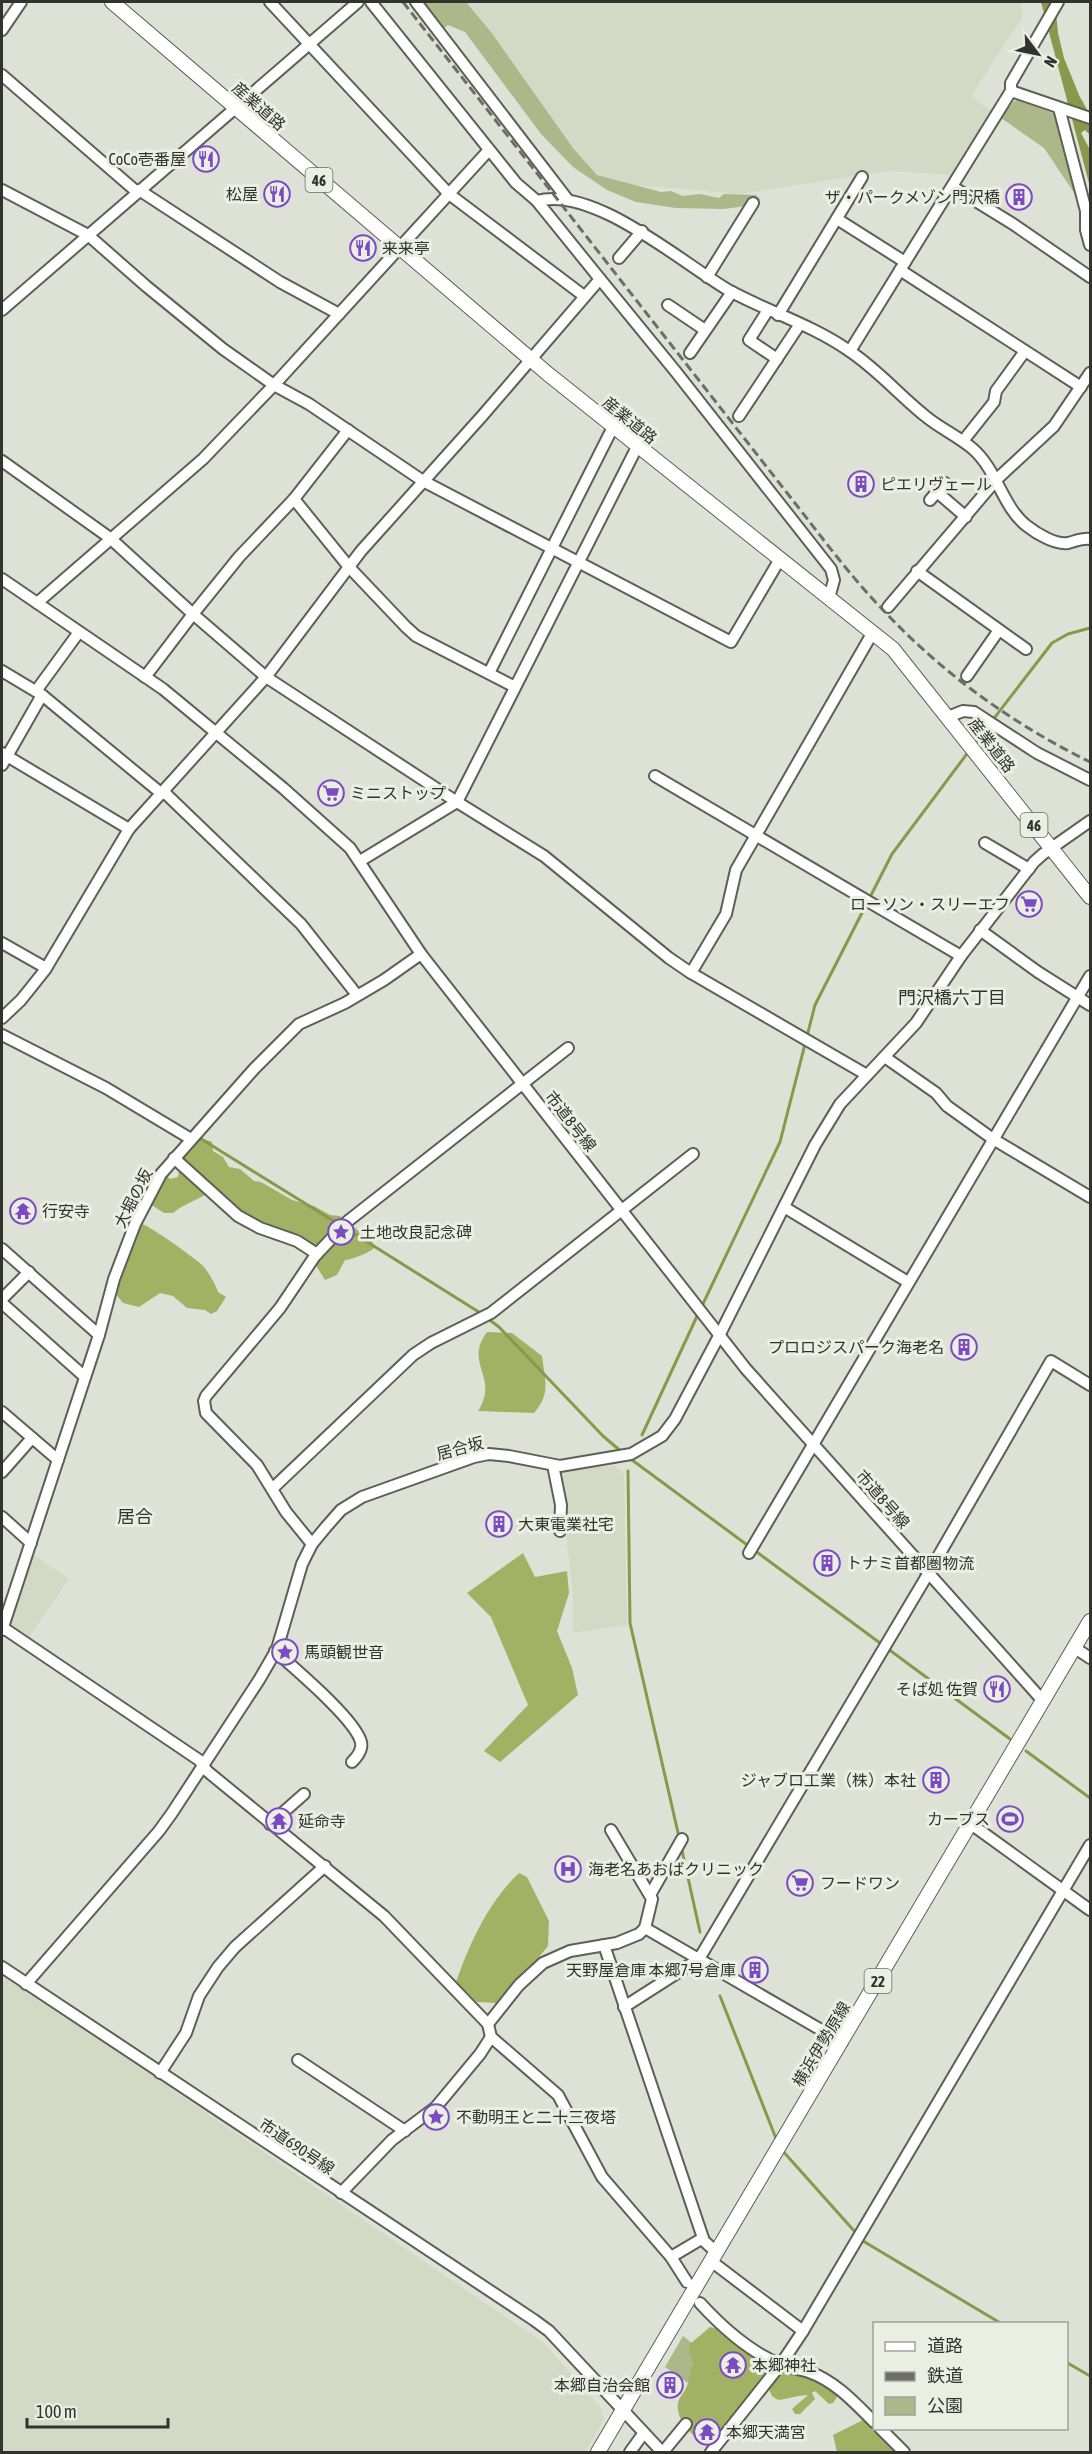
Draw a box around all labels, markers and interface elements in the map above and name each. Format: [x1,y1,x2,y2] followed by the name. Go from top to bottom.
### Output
[1008,24,1068,84] north arrow
[1041,53,1061,71] text: N
[229,78,289,134] street label: 産業道路
[191,144,221,174] restaurant icon: CoCo壱番屋
[109,150,186,168] place label: CoCo壱番屋
[306,168,332,192] road number: 46
[262,179,292,209] restaurant icon: 松屋
[1004,182,1034,212] building icon: ザ・パークメゾン門沢橋
[226,185,258,203] place label: 松屋
[825,188,1000,206] place label: ザ・パークメゾン門沢橋
[348,233,378,263] restaurant icon: 来来亭
[382,239,430,257] place label: 来来亭
[599,393,661,447] street label: 産業道路
[846,469,876,499] building icon: ピエリヴェール
[880,475,992,493] place label: ピエリヴェール
[965,714,1019,776] street label: 産業道路
[316,778,346,808] supermarket icon: ミニストップ
[350,784,446,802] place label: ミニストップ
[1020,813,1048,837] road number: 46
[1014,889,1044,919] supermarket icon: ローソン・スリーエフ
[850,895,1010,913] place label: ローソン・スリーエフ
[898,987,1006,1008] district label: 門沢橋六丁目
[542,1087,600,1155] street label: 市道8号線
[110,1165,156,1231] street label: 大堀の坂
[8,1196,38,1226] temple icon: 行安寺
[42,1202,90,1220] place label: 行安寺
[326,1217,356,1247] place icon: 土地改良記念碑
[360,1223,472,1241] place label: 土地改良記念碑
[949,1332,979,1362] building icon: プロロジスパーク海老名
[768,1338,944,1356] place label: プロロジスパーク海老名
[434,1433,486,1463] street label: 居合坂
[853,1466,913,1532] street label: 市道8号線
[117,1506,153,1527] district label: 居合
[484,1509,514,1539] building icon: 大東電業社宅
[518,1515,614,1533] place label: 大東電業社宅
[812,1548,842,1578] building icon: トナミ首都圏物流
[846,1554,974,1572] place label: トナミ首都圏物流
[270,1637,300,1667] place icon: 馬頭観世音
[304,1643,384,1661] place label: 馬頭観世音
[982,1674,1012,1704] restaurant icon: そば処 佐賀
[896,1680,978,1698] place label: そば処 佐賀
[921,1765,951,1795] building icon: ジャブロ工業（株）本社
[741,1771,916,1789] place label: ジャブロ工業（株）本社
[995,1804,1025,1834] sports icon: カーブス
[264,1806,294,1836] temple icon: 延命寺
[927,1810,990,1828] place label: カーブス
[298,1812,346,1830] place label: 延命寺
[553,1854,583,1884] hospital icon: 海老名あおばクリニック
[588,1860,764,1878] place label: 海老名あおばクリニック
[785,1868,815,1898] supermarket icon: フードワン
[820,1874,900,1892] place label: フードワン
[740,1955,770,1985] building icon: 天野屋倉庫 本郷7号倉庫
[566,1961,736,1979] place label: 天野屋倉庫 本郷7号倉庫
[864,1969,892,1993] road number: 22
[789,1998,853,2090] street label: 横浜伊勢原線
[421,2102,451,2132] place icon: 不動明王と二十三夜塔
[456,2108,616,2126] place label: 不動明王と二十三夜塔
[256,2114,338,2178] street label: 市道690号線
[873,2322,1068,2430] legend
[927,2335,963,2356] text: 道路
[718,2350,748,2380] temple icon: 本郷神社
[752,2356,816,2374] place label: 本郷神社
[927,2365,963,2386] text: 鉄道
[655,2370,685,2400] building icon: 本郷自治会館
[554,2376,650,2394] place label: 本郷自治会館
[27,2391,168,2429] scale bar
[927,2395,963,2416] text: 公園
[36,2401,77,2422] text: 100 m
[692,2417,722,2447] temple icon: 本郷天満宮
[726,2423,806,2441] place label: 本郷天満宮

